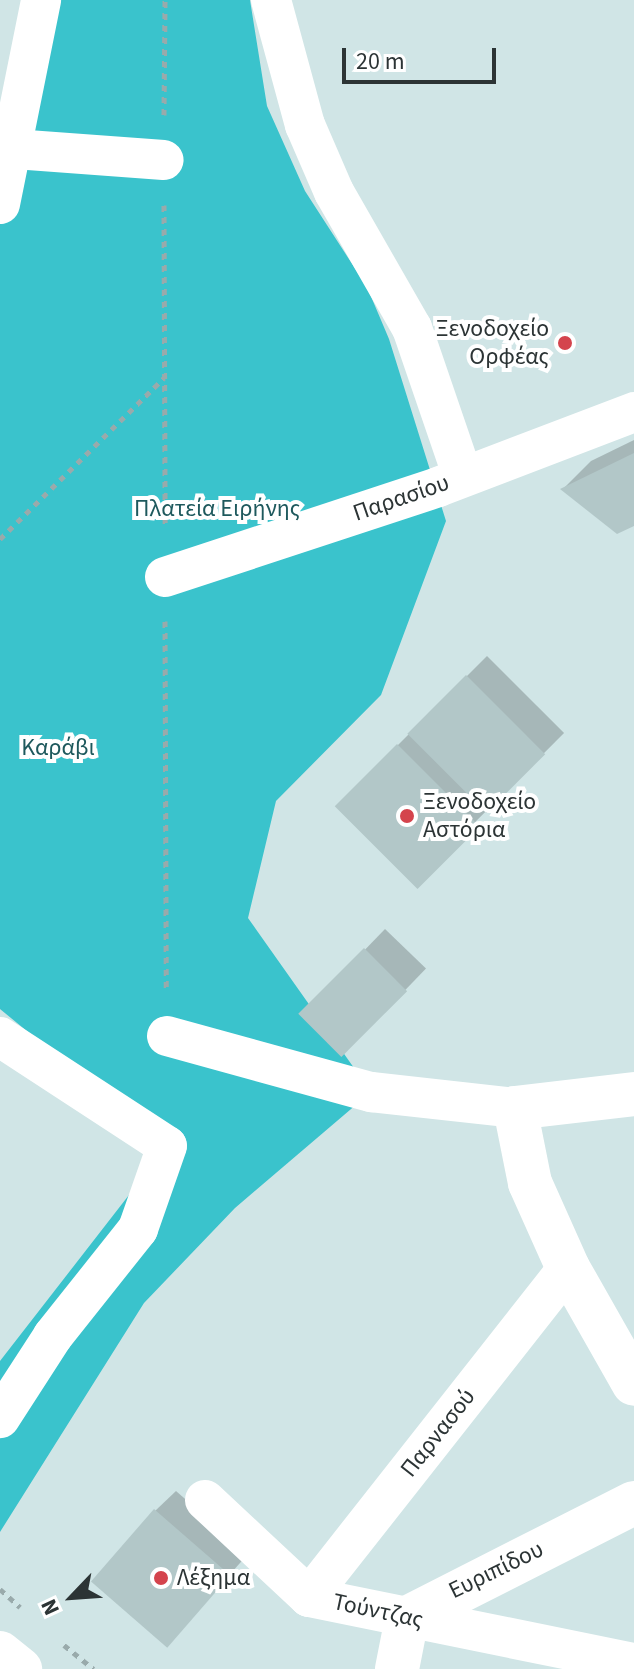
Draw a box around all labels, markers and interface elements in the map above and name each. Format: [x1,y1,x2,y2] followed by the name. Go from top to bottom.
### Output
[346,32,500,82] scale bar
[356,44,405,79] text: 20 m
[436,315,549,371] place label: Ξενοδοχείο Ορφέας
[556,334,574,352] marker: Ξενοδοχείο Ορφέας
[349,468,453,528] street label: Παρασίου
[134,495,300,523] park label: Πλατεία Ειρήνης
[21,734,95,762] park label: Καράβι
[423,788,536,844] place label: Ξενοδοχείο Αστόρια
[398,807,416,825] marker: Ξενοδοχείο Αστόρια
[395,1383,481,1483] street label: Παρνασού
[444,1535,548,1605] street label: Ευριπίδου
[32,1557,112,1637] north arrow
[177,1564,250,1592] place label: Λέξημα
[152,1569,170,1587] marker: Λέξημα
[330,1587,426,1635] street label: Τούντζας
[33,1594,68,1621] text: N

